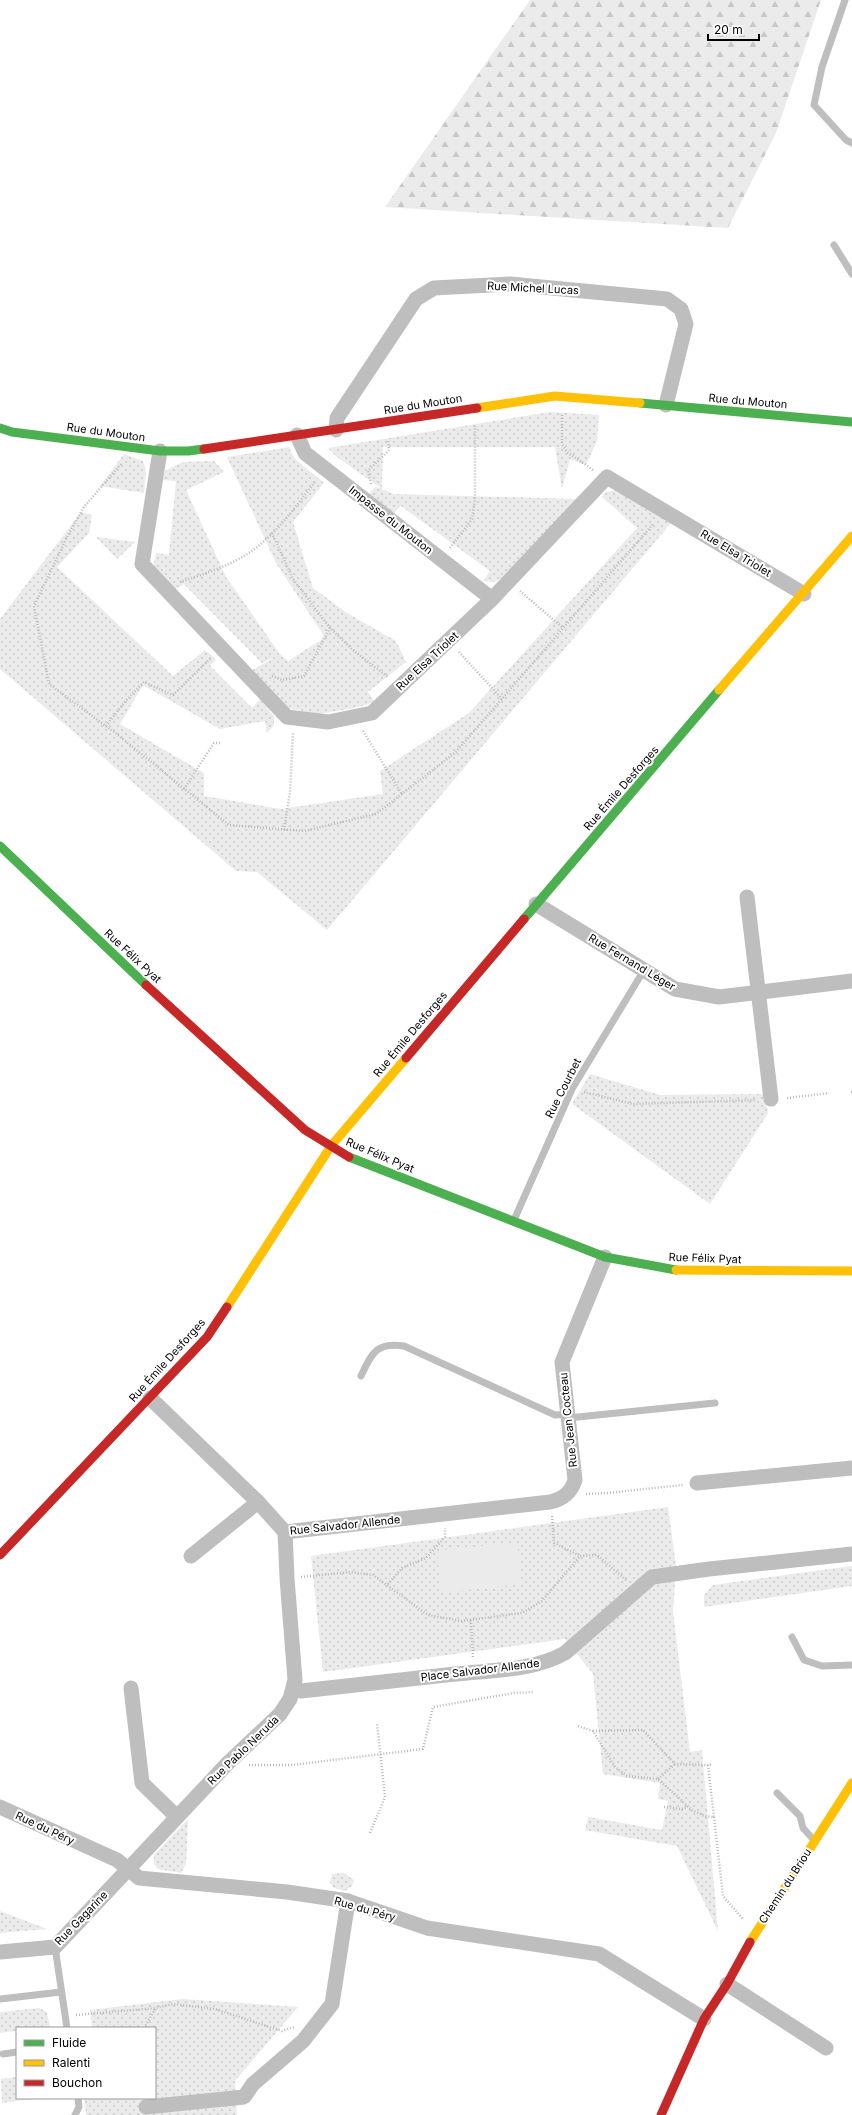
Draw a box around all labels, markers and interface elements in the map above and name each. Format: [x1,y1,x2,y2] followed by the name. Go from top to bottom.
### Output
[708,16,759,42] scale bar
[714,22,743,37] text: 20 m
[487,279,579,297] street label: Rue Michel Lucas
[383,391,463,417] street label: Rue du Mouton
[708,391,788,411] street label: Rue du Mouton
[66,420,146,444] street label: Rue du Mouton
[346,483,436,557] street label: Impasse du Mouton
[698,526,774,580] street label: Rue Elsa Triolet
[393,628,461,693] street label: Rue Elsa Triolet
[580,743,662,833] street label: Rue Émile Desforges
[102,926,165,986] street label: Rue Félix Pyat
[586,931,678,993] street label: Rue Fernand Léger
[370,988,450,1080] street label: Rue Émile Desforges
[542,1055,584,1120] street label: Rue Courbet
[344,1134,417,1176] street label: Rue Félix Pyat
[668,1250,742,1266] street label: Rue Félix Pyat
[126,1315,208,1405] street label: Rue Émile Desforges
[556,1372,580,1468] street label: Rue Jean Cocteau
[289,1512,401,1538] street label: Rue Salvador Allende
[420,1656,540,1684] street label: Place Salvador Allende
[204,1712,282,1788] street label: Rue Pablo Neruda
[13,1808,77,1848] street label: Rue du Péry
[756,1846,814,1926] street label: Chemin du Briou
[52,1888,110,1948] street label: Rue Gagarine
[333,1894,397,1924] street label: Rue du Péry
[16,2027,156,2099] legend
[52,2035,86,2050] text: Fluide
[52,2055,90,2070] text: Ralenti
[52,2075,102,2090] text: Bouchon

